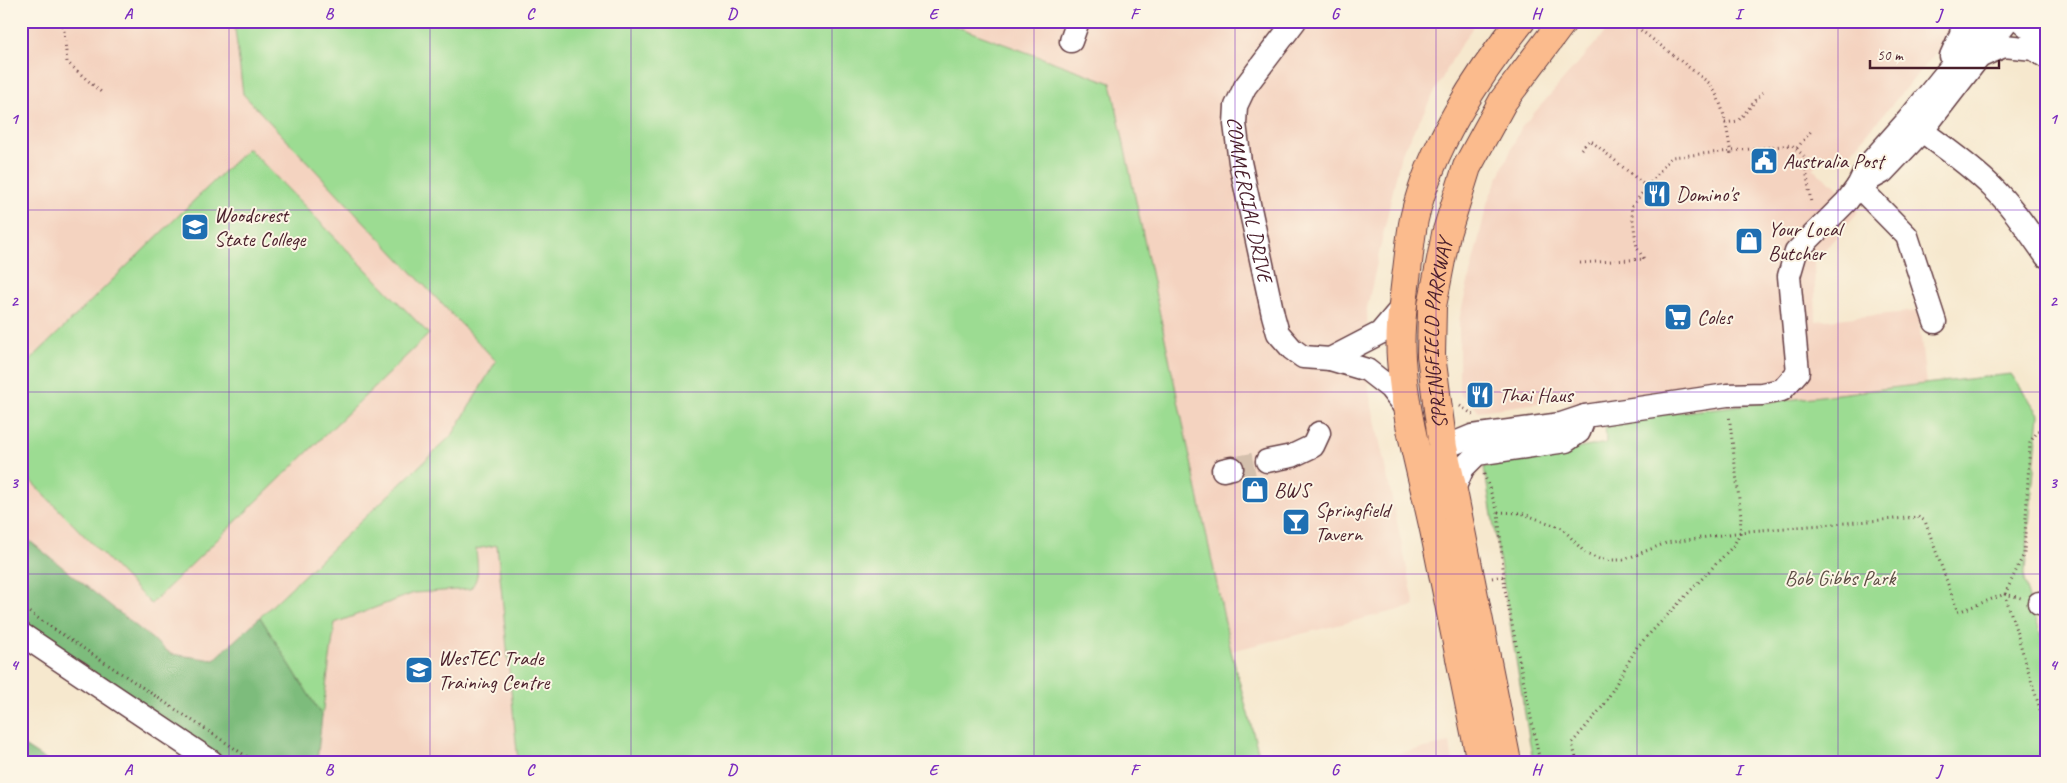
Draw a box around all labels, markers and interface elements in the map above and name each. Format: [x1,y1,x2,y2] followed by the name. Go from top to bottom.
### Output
[124,4,134,24] text: A
[325,4,335,24] text: B
[526,4,536,24] text: C
[727,4,738,24] text: D
[929,4,940,24] text: E
[1130,4,1141,24] text: F
[1331,4,1341,24] text: G
[1531,4,1543,24] text: H
[1735,4,1745,24] text: I
[1935,4,1944,24] text: J
[1870,38,1998,70] scale bar
[1877,46,1904,65] text: 50 m
[10,109,19,129] text: 1
[2049,109,2058,129] text: 1
[1222,117,1279,287] street label: COMMERCIAL DRIVE
[1749,146,1779,176] public building icon: Australia Post
[1783,148,1887,174] place label: Australia Post
[1642,179,1672,209] restaurant icon: Domino's
[1676,181,1740,207] place label: Domino's
[214,202,307,252] place label: Woodcrest State College
[180,212,210,242] school or university icon: Woodcrest State College
[1768,216,1845,266] place label: Your Local Butcher
[1734,226,1764,256] shop icon: Your Local Butcher
[1418,232,1459,430] street label: SPRINGFIELD PARKWAY
[10,291,19,311] text: 2
[2049,291,2058,311] text: 2
[1663,302,1693,332] supermarket icon: Coles
[1697,304,1734,330] place label: Coles
[1465,380,1495,410] restaurant icon: Thai Haus
[1499,382,1574,408] place label: Thai Haus
[10,473,19,493] text: 3
[2049,473,2058,493] text: 3
[1240,475,1270,505] shop icon: BWS
[1274,477,1312,503] place label: BWS
[1315,497,1393,547] place label: Springfield Tavern
[1281,507,1311,537] bar icon: Springfield Tavern
[1785,565,1897,591] park label: Bob Gibbs Park
[438,645,551,695] place label: WesTEC Trade Training Centre
[10,655,19,675] text: 4
[404,655,434,685] school or university icon: WesTEC Trade Training Centre
[2049,655,2058,675] text: 4
[124,760,134,780] text: A
[325,760,335,780] text: B
[526,760,536,780] text: C
[727,760,738,780] text: D
[929,760,940,780] text: E
[1130,760,1141,780] text: F
[1331,760,1341,780] text: G
[1531,760,1543,780] text: H
[1735,760,1745,780] text: I
[1935,760,1944,780] text: J

